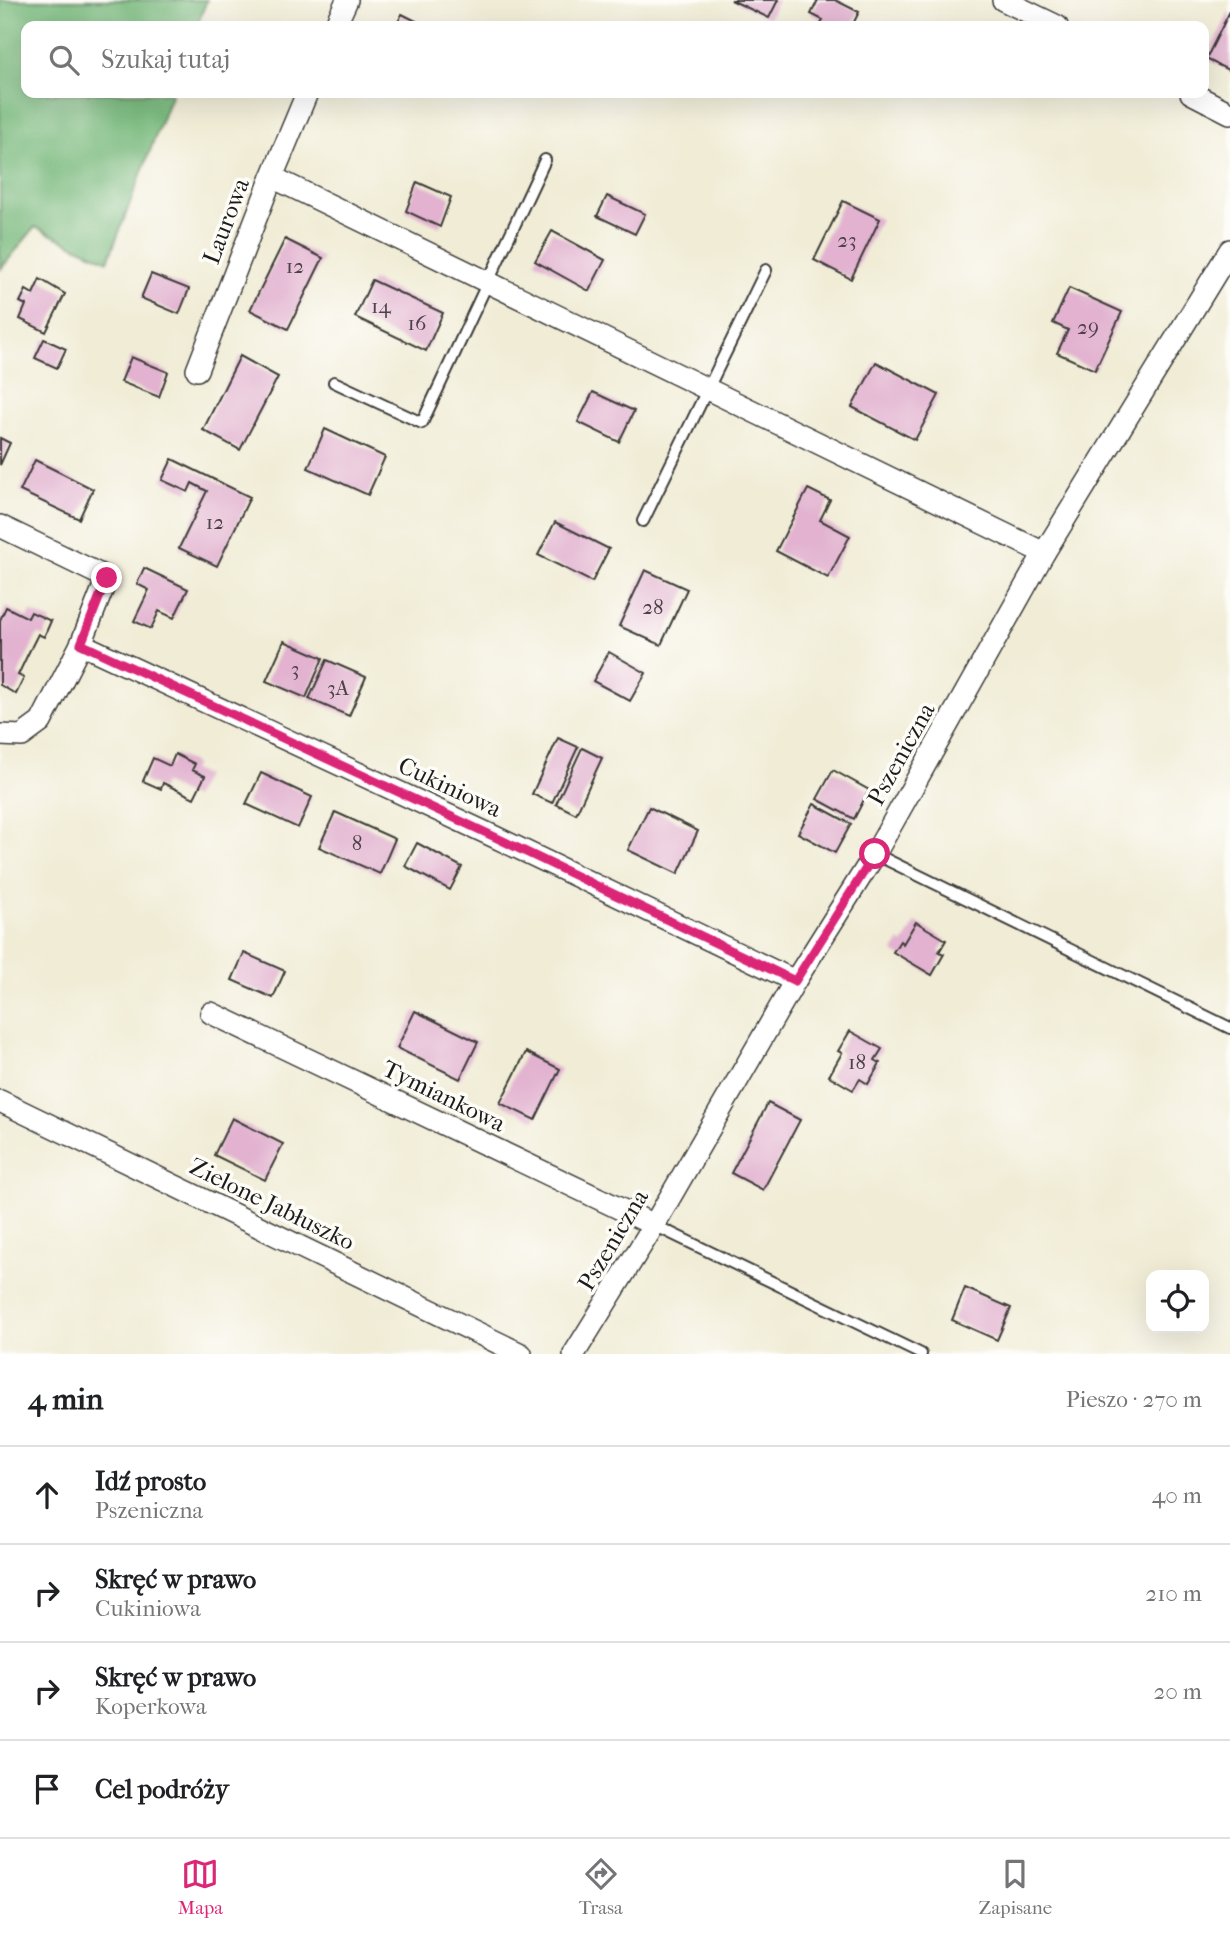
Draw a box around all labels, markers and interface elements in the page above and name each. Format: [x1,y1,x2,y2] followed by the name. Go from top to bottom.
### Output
[21,21,1209,98] search box
[45,41,83,79] icon: search
[101,44,230,75] text: Szukaj tutaj
[197,173,255,268] street label: Laurowa
[837,228,857,252] house number: 23
[286,254,304,278] house number: 12
[371,294,392,318] house number: 14
[408,311,427,335] house number: 16
[1077,315,1099,339] house number: 29
[206,510,224,534] house number: 12
[91,562,122,593] route end
[642,595,664,619] house number: 28
[291,657,299,681] house number: 3
[327,676,349,700] house number: 3A
[861,697,941,810] street label: Pszeniczna
[394,751,507,823] street label: Cukiniowa
[352,831,362,855] house number: 8
[859,838,890,869] route start
[848,1050,866,1074] house number: 18
[378,1054,511,1138] street label: Tymiankowa
[185,1152,359,1256] street label: Zielone Jabłuszko
[572,1184,655,1296] street label: Pszeniczna
[1146,1270,1209,1333] map controls
[1146,1270,1209,1333] button: locate
[28,1382,103,1417] text: 4 min
[1066,1386,1202,1413] text: Pieszo · 270 m
[95,1466,206,1497] text: Idź prosto
[28,1476,66,1514] icon: ahead
[1152,1482,1202,1509] text: 40 m
[95,1497,203,1524] text: Pszeniczna
[95,1564,256,1595] text: Skręć w prawo
[28,1574,66,1612] icon: right
[1145,1580,1202,1607] text: 210 m
[95,1595,201,1622] text: Cukiniowa
[95,1662,256,1693] text: Skręć w prawo
[28,1672,66,1710] icon: right
[1153,1678,1202,1705] text: 20 m
[95,1693,207,1720] text: Koperkowa
[28,1770,66,1808] icon: arrive
[95,1774,229,1805] text: Cel podróży
[178,1855,223,1919] tab: Mapa
[579,1855,623,1919] tab: Trasa
[979,1855,1052,1919] tab: Zapisane

